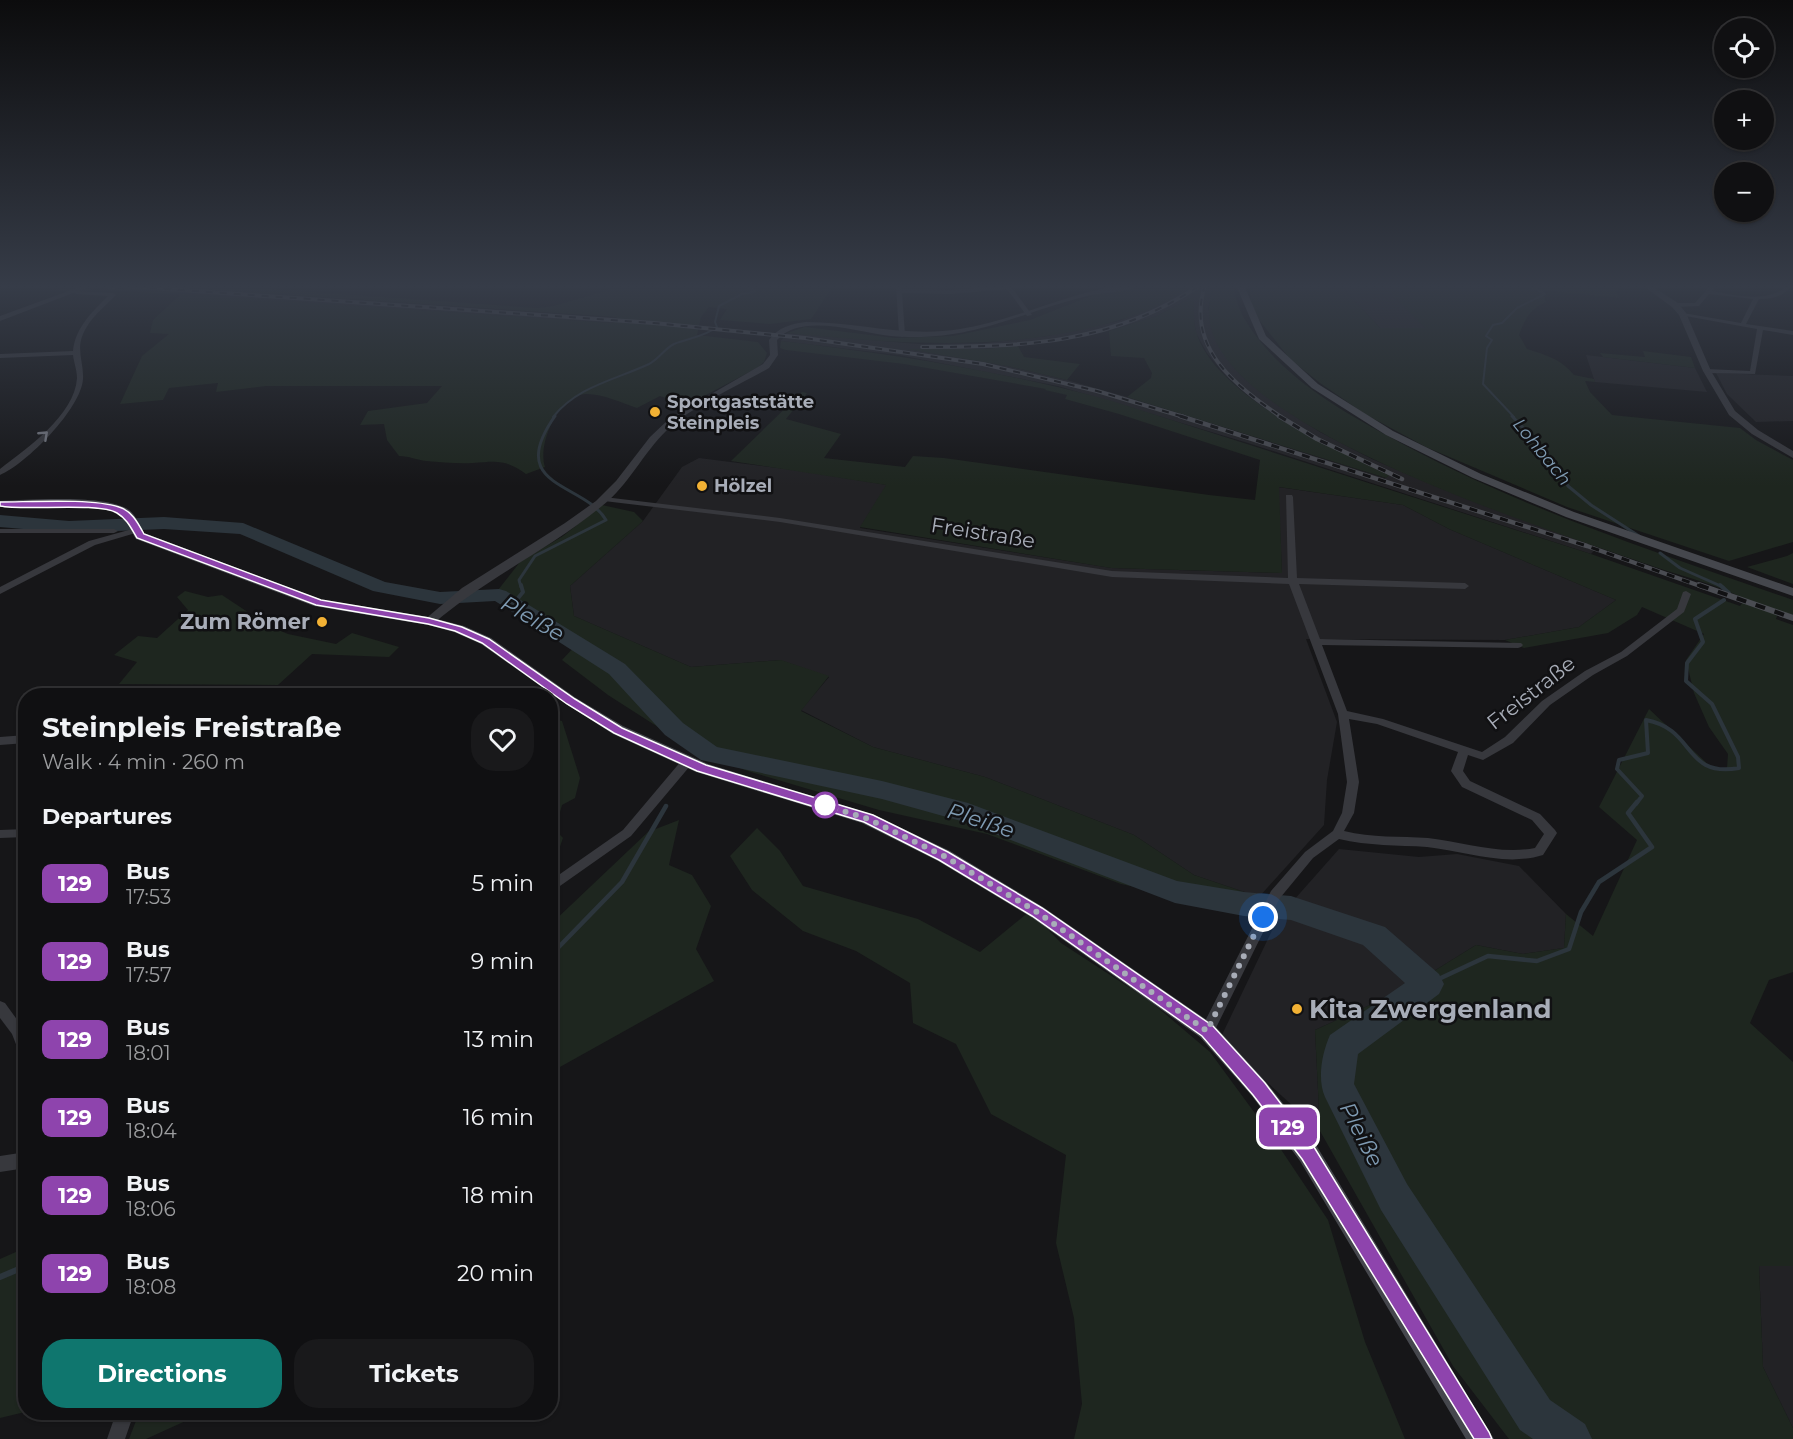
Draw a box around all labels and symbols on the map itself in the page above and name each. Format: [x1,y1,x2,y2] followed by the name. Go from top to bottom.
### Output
[667,391,814,434] place label: Sportgaststätte Steinpleis
[648,405,662,419] marker: Sportgaststätte Steinpleis
[1508,414,1576,490] water label: Lohbach
[38,431,48,442] one-way arrow
[714,475,772,497] place label: Hölzel
[695,479,709,493] marker: Hölzel
[929,512,1037,553] street label: Freistraße
[496,590,569,647] water label: Pleiße
[180,609,310,634] place label: Zum Römer
[315,615,329,629] marker: Zum Römer
[1482,650,1580,735] street label: Freistraße
[812,792,838,818] unlabelled marker
[944,797,1018,844] water label: Pleiße
[1248,902,1278,932] your location
[1309,993,1551,1025] place label: Kita Zwergenland
[1290,1002,1304,1016] marker: Kita Zwergenland
[1334,1097,1389,1171] water label: Pleiße
[1254,1108,1322,1146] line badge: 129

